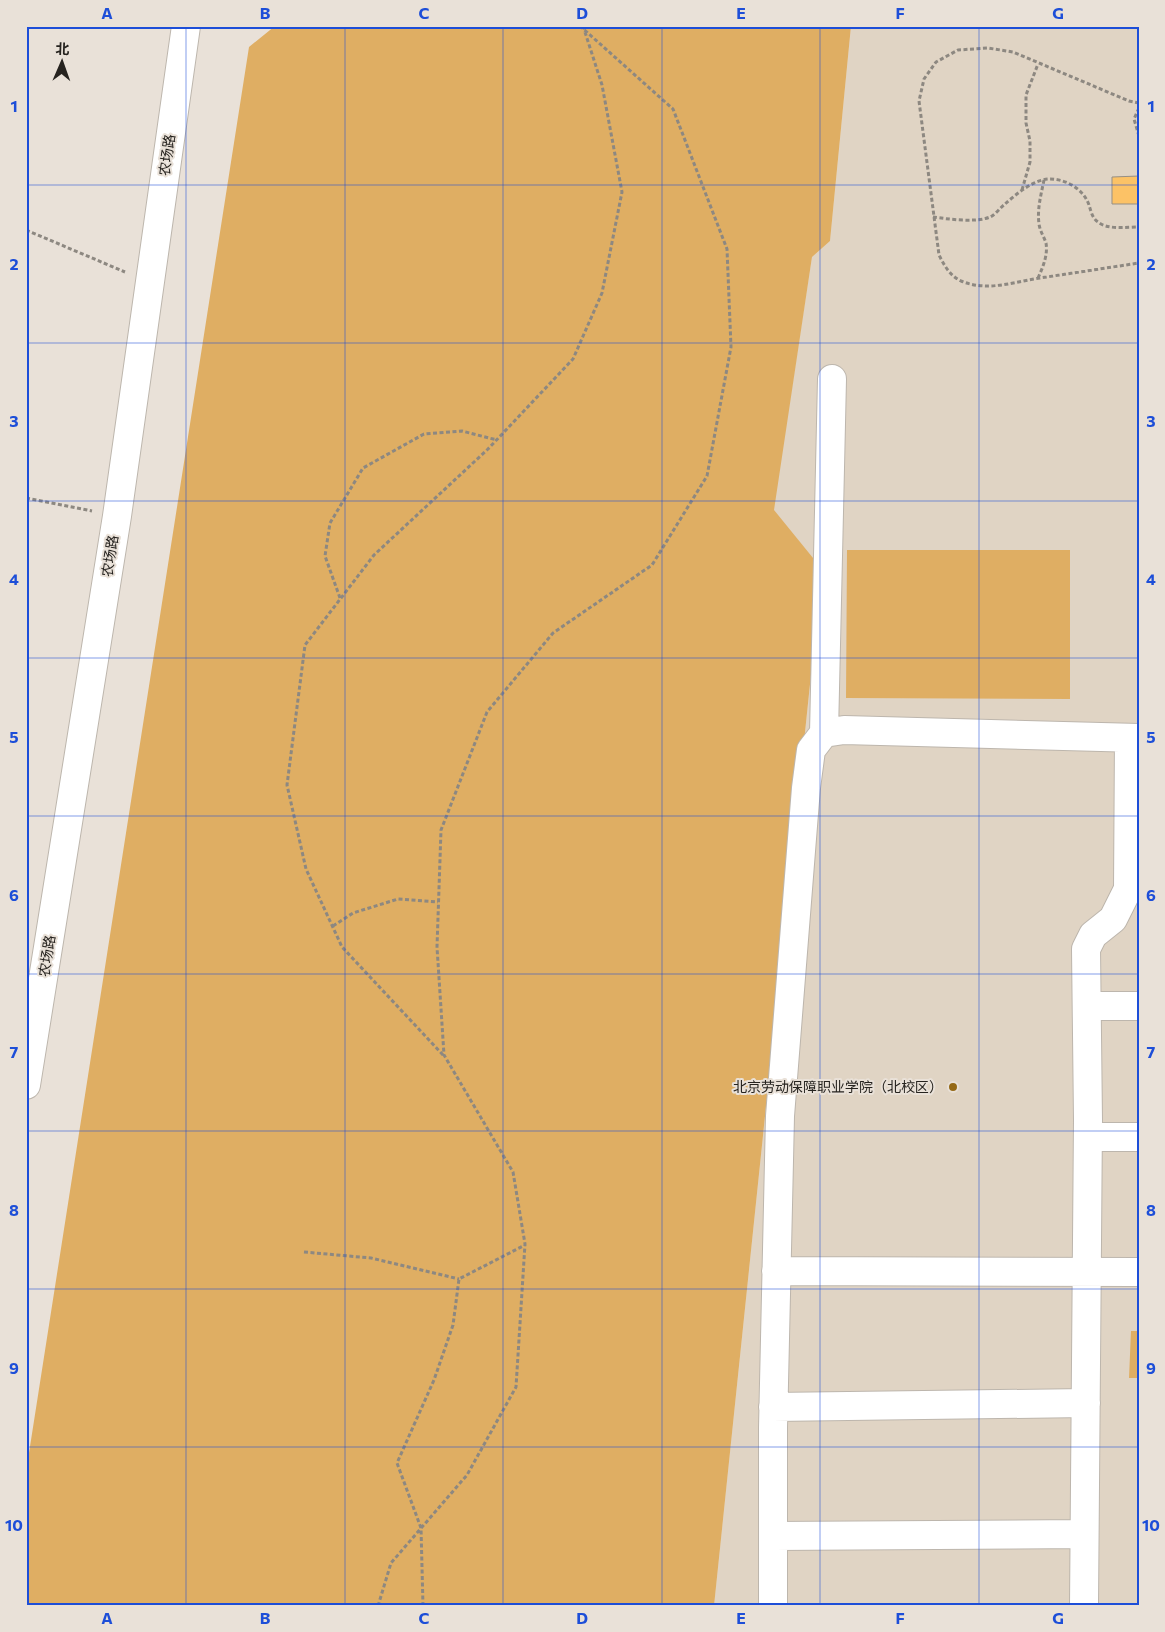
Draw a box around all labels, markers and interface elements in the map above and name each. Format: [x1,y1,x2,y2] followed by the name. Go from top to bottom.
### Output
[101,3,113,22] text: A
[260,3,271,22] text: B
[419,3,430,22] text: C
[576,3,588,22] text: D
[736,3,746,22] text: E
[895,3,905,22] text: F
[1052,3,1064,22] text: G
[38,38,88,88] north arrow
[55,40,70,57] text: 北
[10,96,18,115] text: 1
[1147,96,1155,115] text: 1
[155,133,178,177] street label: 农场路
[9,254,19,273] text: 2
[1146,254,1156,273] text: 2
[9,411,19,430] text: 3
[1146,411,1156,430] text: 3
[98,534,121,578] street label: 农场路
[9,569,19,588] text: 4
[1146,569,1156,588] text: 4
[9,727,19,746] text: 5
[1146,727,1156,746] text: 5
[9,885,19,904] text: 6
[1146,885,1156,904] text: 6
[35,934,58,978] street label: 农场路
[10,1042,19,1061] text: 7
[1147,1042,1156,1061] text: 7
[733,1078,943,1095] place label: 北京劳动保障职业学院（北校区）
[947,1081,959,1093] marker: 北京劳动保障职业学院（北校区）
[9,1200,19,1219] text: 8
[1146,1200,1156,1219] text: 8
[9,1358,19,1377] text: 9
[1146,1358,1156,1377] text: 9
[5,1515,23,1534] text: 10
[1142,1515,1160,1534] text: 10
[101,1608,113,1627] text: A
[260,1608,271,1627] text: B
[419,1608,430,1627] text: C
[576,1608,588,1627] text: D
[736,1608,746,1627] text: E
[895,1608,905,1627] text: F
[1052,1608,1064,1627] text: G

